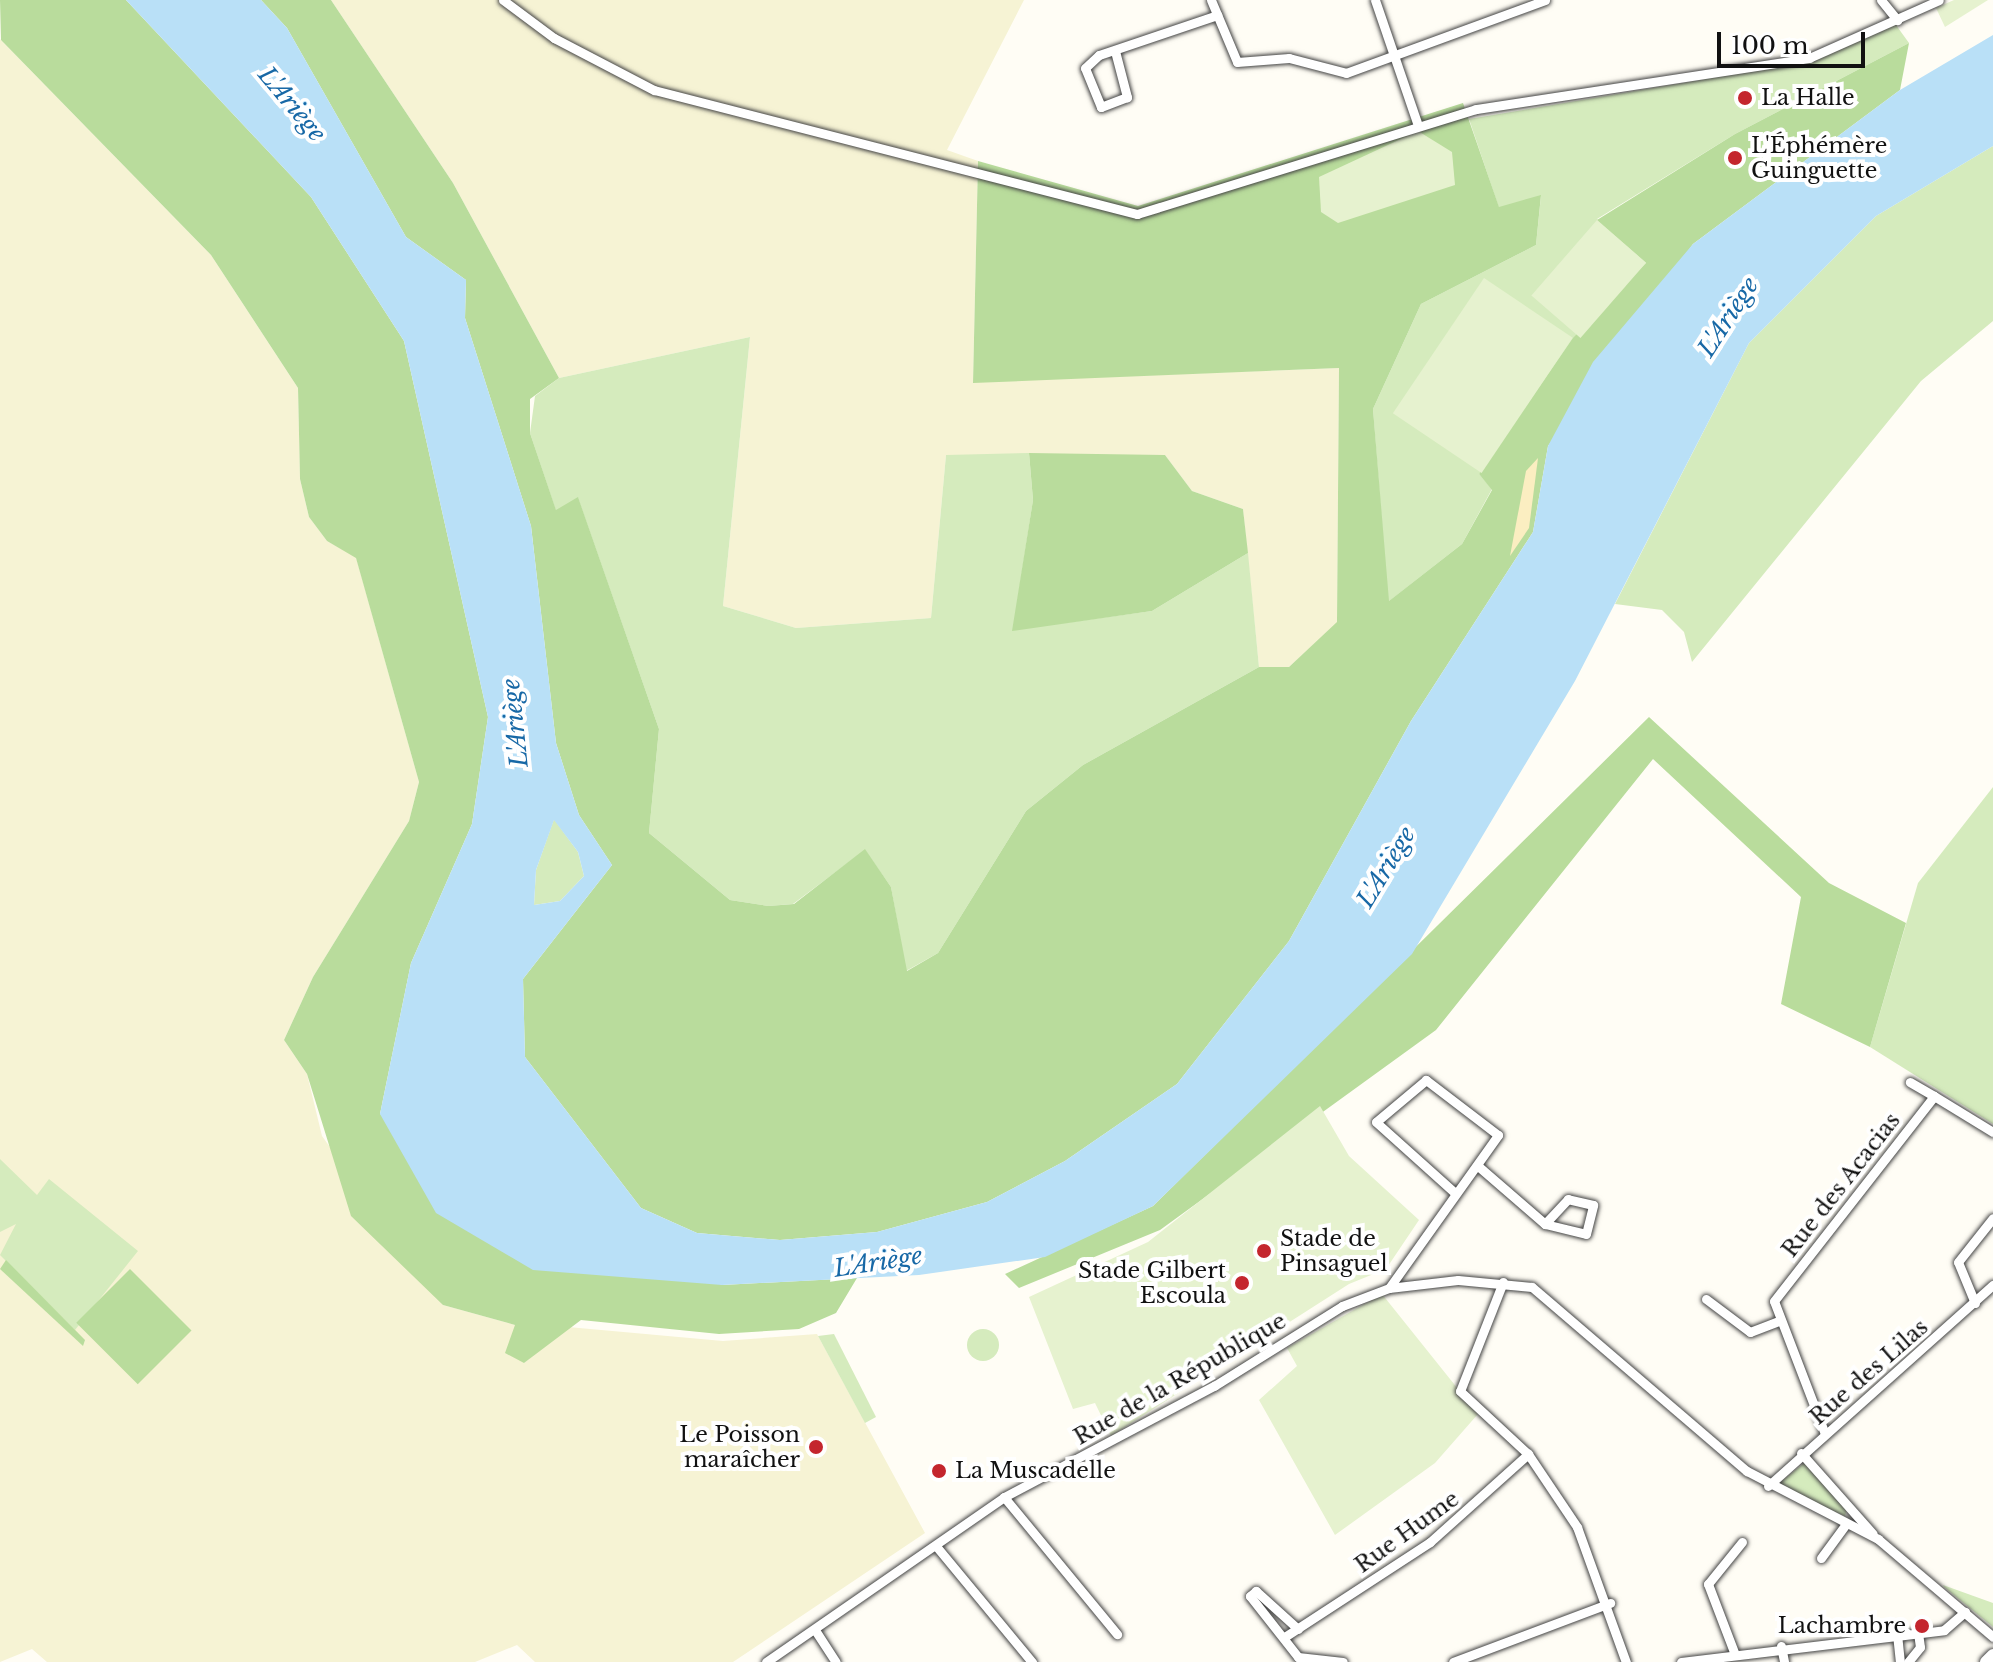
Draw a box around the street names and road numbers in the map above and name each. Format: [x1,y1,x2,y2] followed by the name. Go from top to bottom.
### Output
[1776,1107,1906,1263] street label: Rue des Acacias
[1069,1307,1291,1451] street label: Rue de la République
[1805,1314,1933,1430] street label: Rue des Lilas
[1350,1486,1464,1578] street label: Rue Hume

